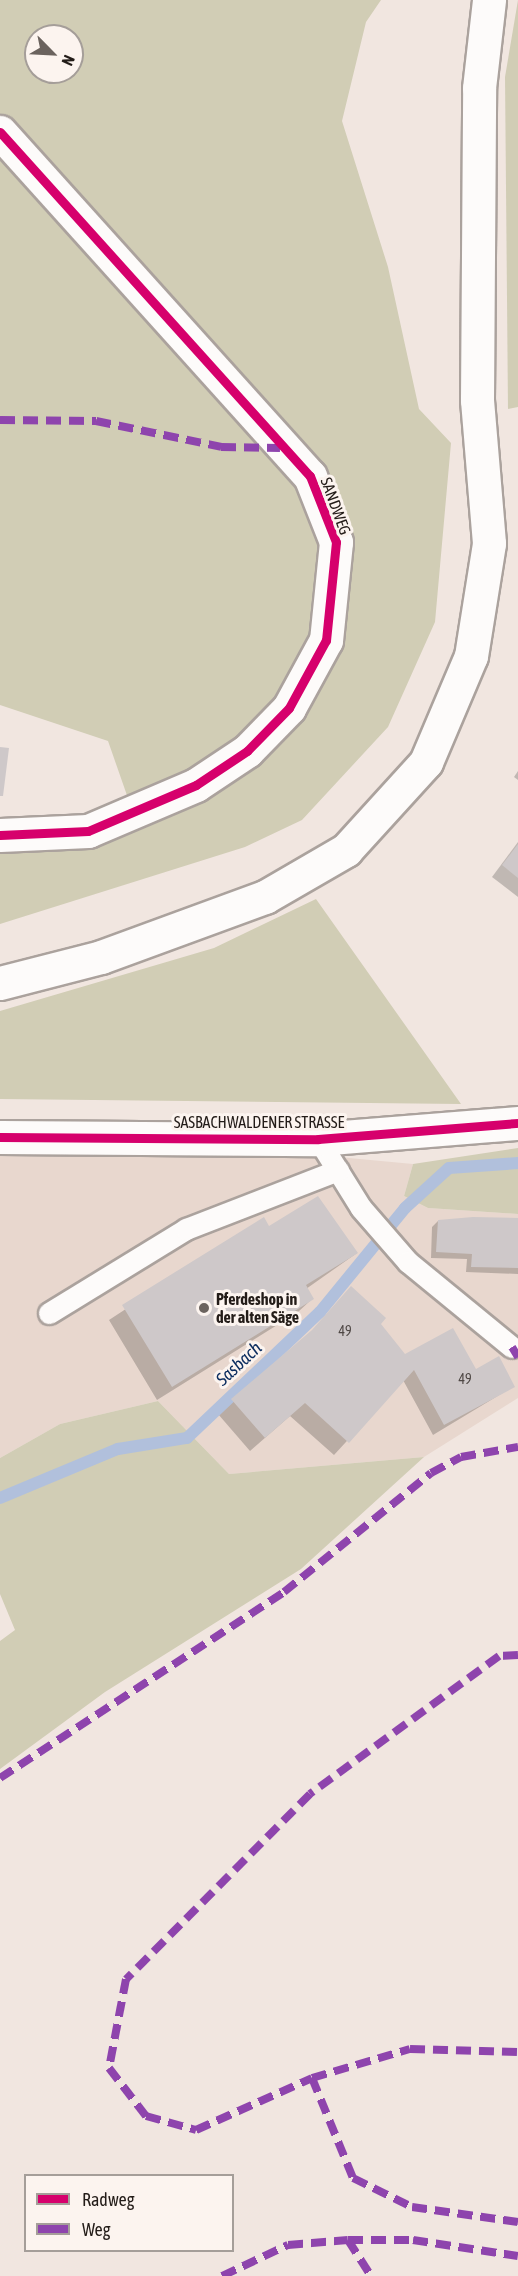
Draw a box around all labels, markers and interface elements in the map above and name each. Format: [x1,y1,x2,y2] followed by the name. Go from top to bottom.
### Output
[24,24,84,84] north arrow
[58,53,79,68] text: N
[317,475,355,537] street label: SANDWEG
[174,1112,344,1132] street label: SASBACHWALDENER STRASSE
[216,1289,299,1327] place label: Pferdeshop in der alten Säge
[197,1301,211,1315] marker: Pferdeshop in der alten Säge
[338,1323,352,1339] house number: 49
[212,1337,266,1391] water label: Sasbach
[458,1371,472,1387] house number: 49
[24,2174,234,2252] legend
[82,2189,134,2210] text: Radweg
[82,2219,110,2240] text: Weg

